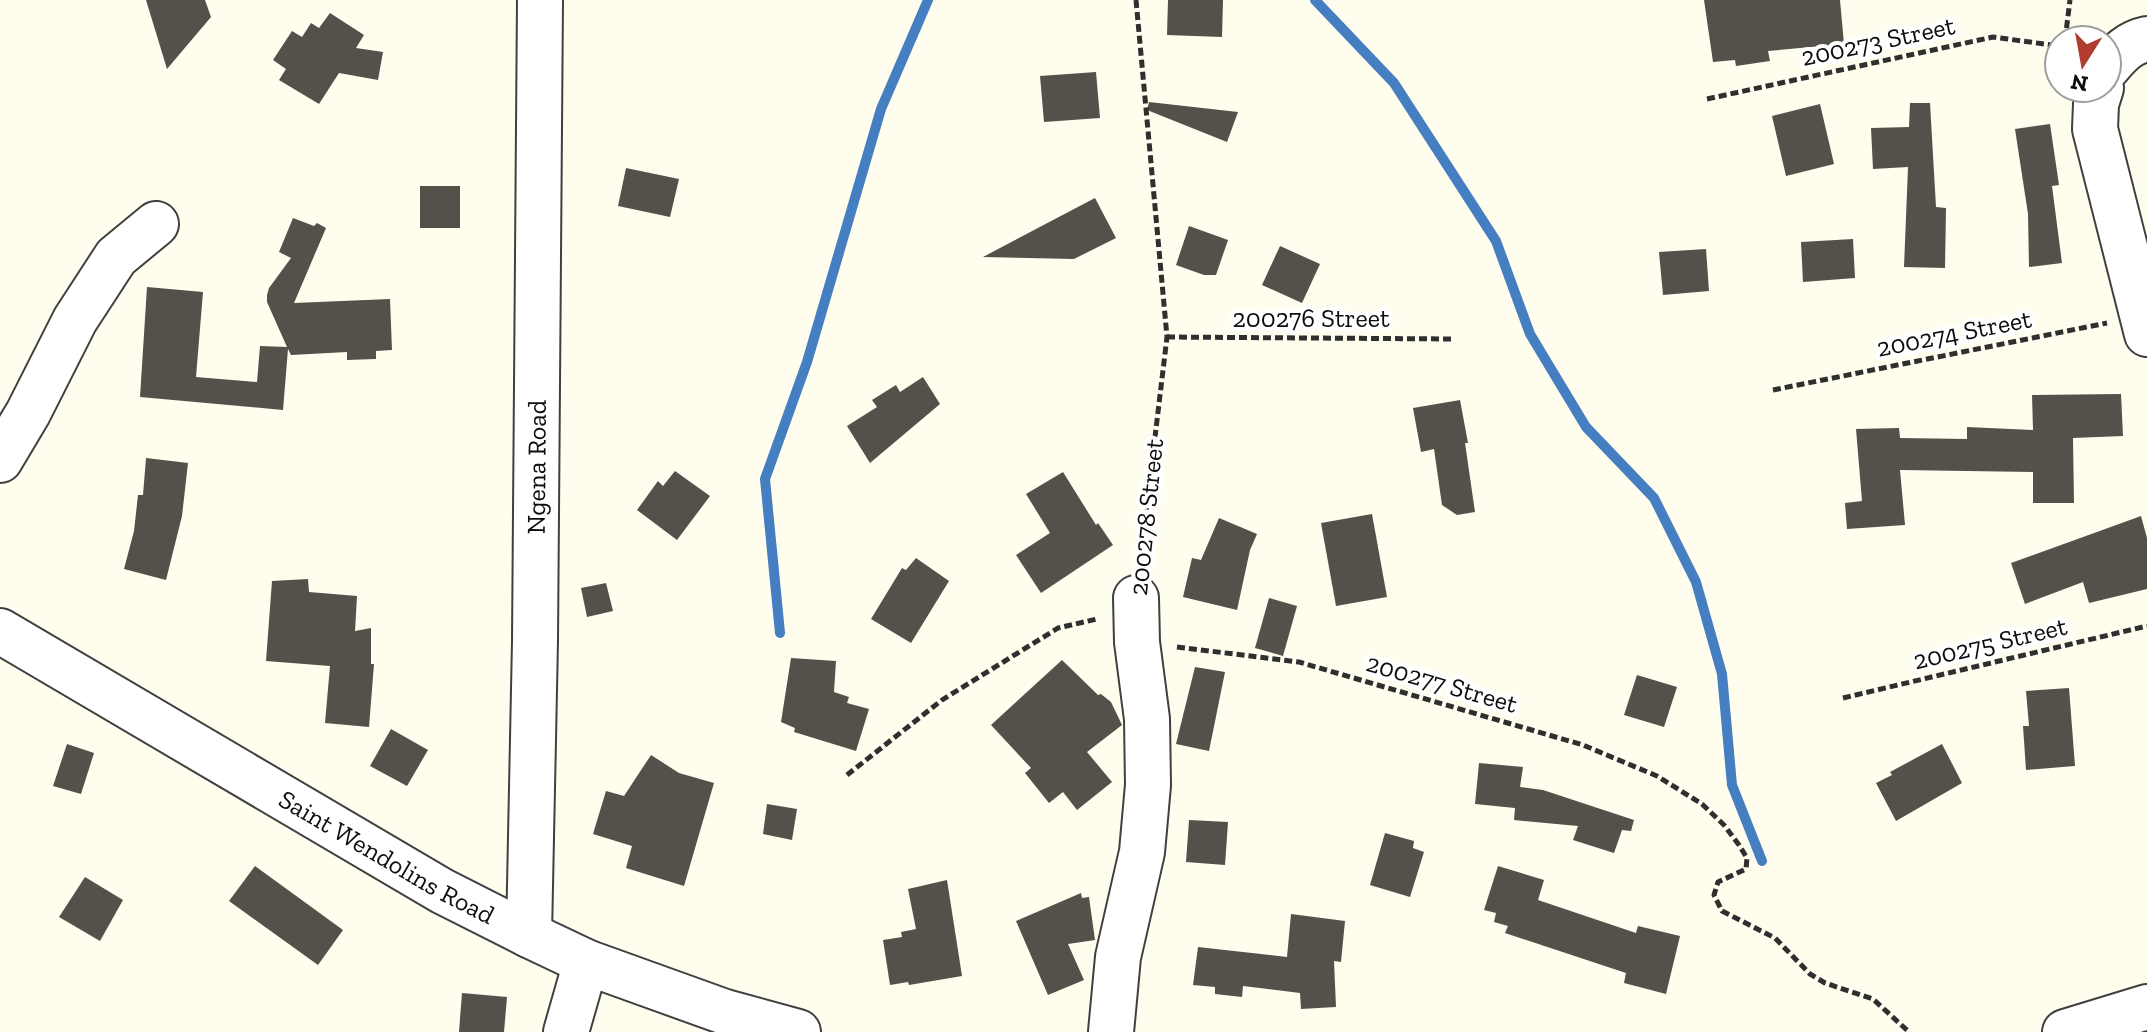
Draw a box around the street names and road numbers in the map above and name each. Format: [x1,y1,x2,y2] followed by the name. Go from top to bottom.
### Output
[1798,9,1958,73] street label: 200273 Street
[1232,302,1390,334] street label: 200276 Street
[1874,302,2034,364] street label: 200274 Street
[520,400,553,534] street label: Ngena Road
[1122,437,1170,597] street label: 200278 Street
[1910,610,2070,676] street label: 200275 Street
[1363,646,1522,720] street label: 200277 Street
[273,783,500,931] street label: Saint Wendolins Road

